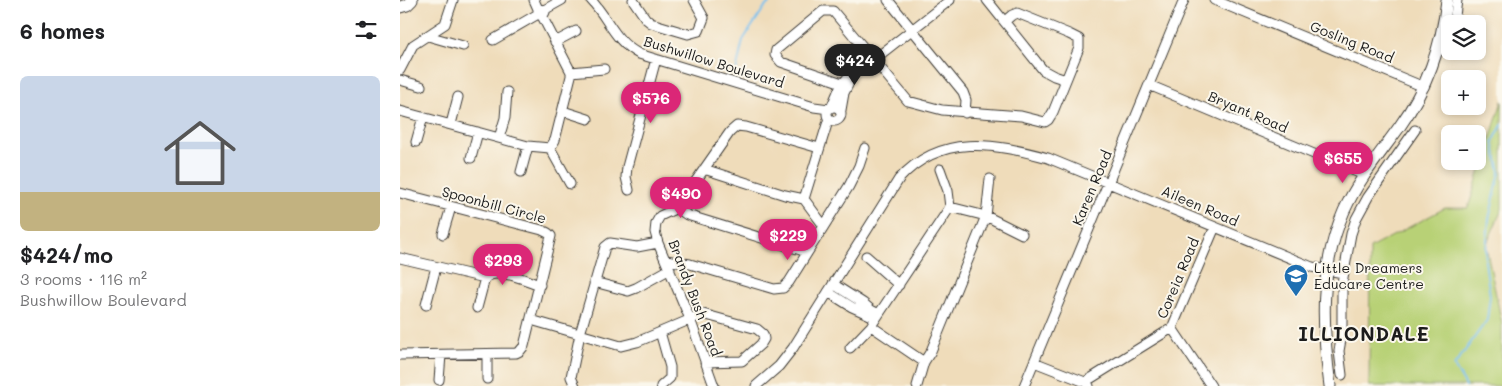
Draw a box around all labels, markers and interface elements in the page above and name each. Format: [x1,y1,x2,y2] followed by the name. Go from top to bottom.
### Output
[1441,15,1486,170] map controls
[1441,15,1486,60] button: layers
[352,16,380,44] icon: filters
[1308,16,1397,67] street label: Gosling Road
[20,17,105,44] text: 6 homes
[642,31,787,92] street label: Bushwillow Boulevard
[825,44,885,86] pin: $424
[835,49,875,70] text: $424
[1441,70,1486,115] button: +
[621,82,681,124] pin: $576
[1205,86,1291,137] street label: Bryant Road
[632,87,670,108] text: $576
[155,108,245,198] icon: home
[1441,125,1486,170] button: −
[1313,142,1373,184] pin: $655
[1067,147,1116,228] street label: Karen Road
[1324,147,1362,168] text: $655
[651,176,711,219] pin: $490
[440,181,548,228] street label: Spoonbill Circle
[1159,181,1242,230] street label: Aileen Road
[661,182,701,203] text: $490
[758,218,818,261] pin: $229
[769,224,807,245] text: $229
[1152,234,1203,321] street label: Coreia Road
[665,237,726,359] street label: Brandy Bush Road
[20,241,113,268] text: $424/mo
[473,244,533,286] pin: $293
[484,249,522,270] text: $293
[1314,258,1424,293] place label: Little Dreamers Educare Centre
[1283,263,1309,297] school or university icon: Little Dreamers Educare Centre
[20,268,147,289] text: 3 rooms · 116 m²
[20,289,187,310] text: Bushwillow Boulevard
[1298,321,1430,346] district label: ILLIONDALE

